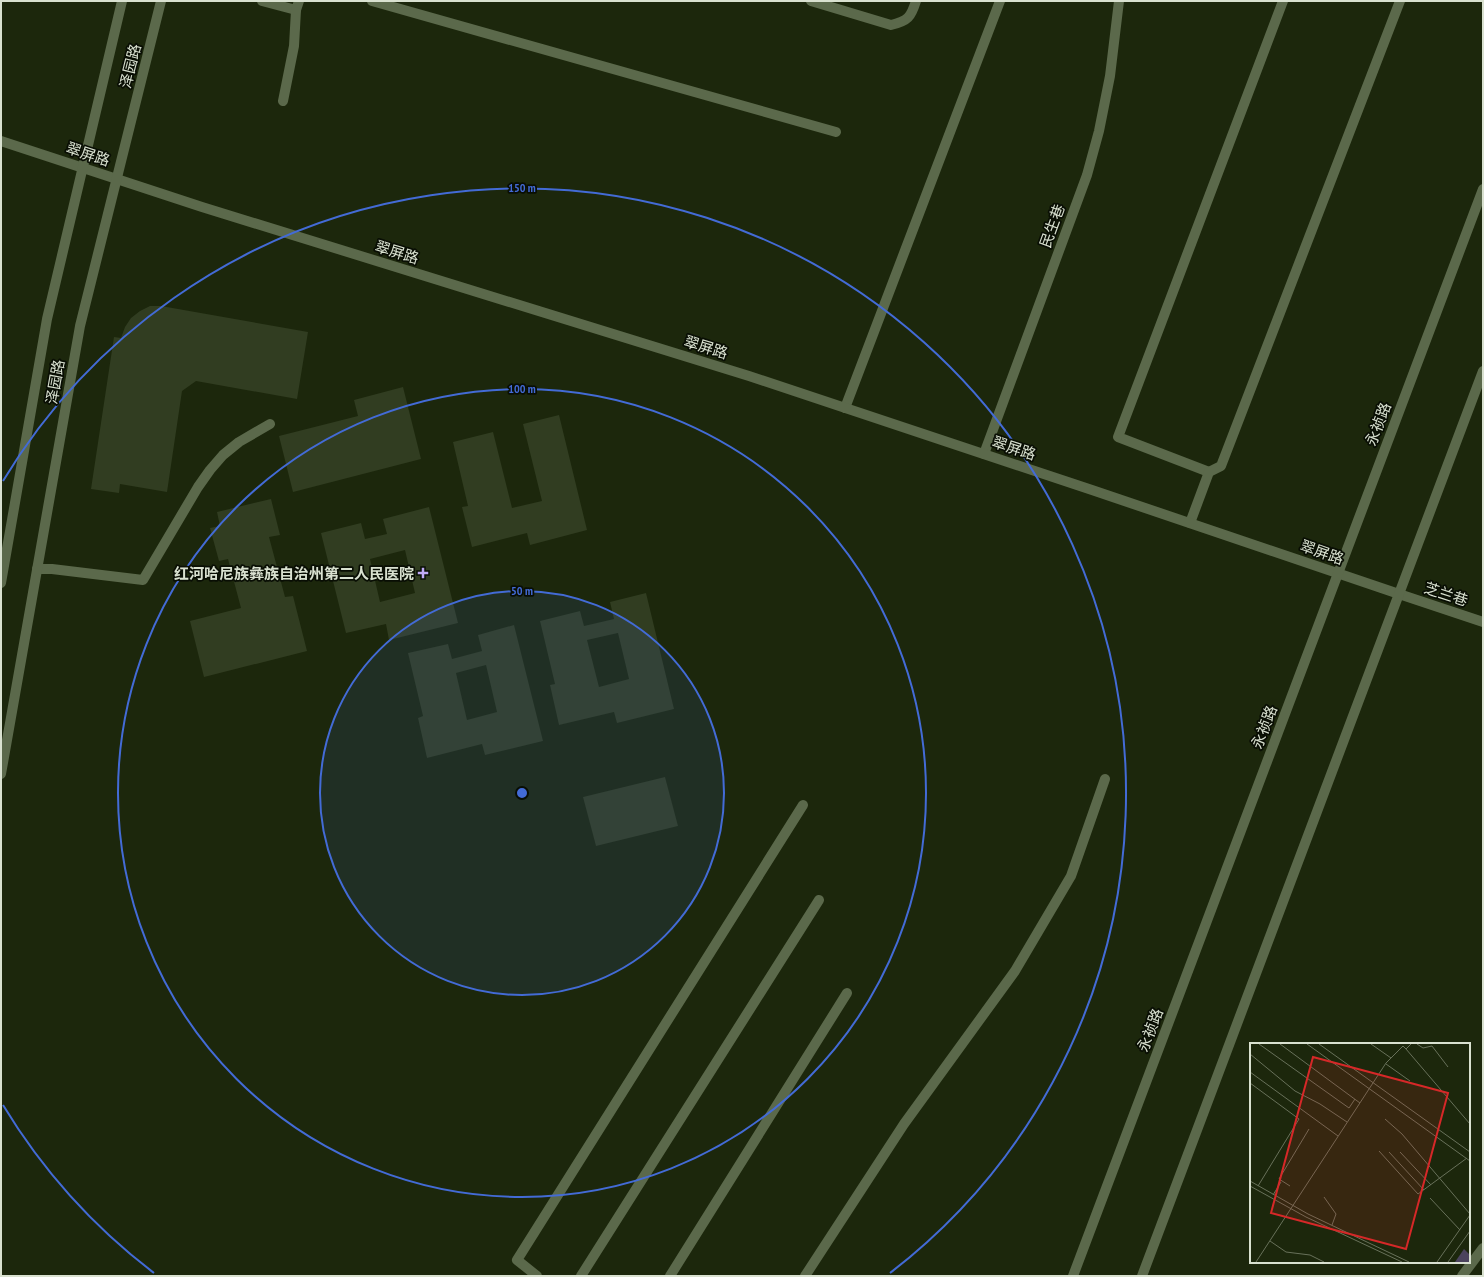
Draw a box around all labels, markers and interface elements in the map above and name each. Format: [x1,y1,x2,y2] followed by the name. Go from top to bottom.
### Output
[115,42,145,90] street label: 泽园路
[64,138,112,170] street label: 翠屏路
[508,180,536,195] text: 150 m
[1035,202,1069,250] street label: 民生巷
[373,236,421,268] street label: 翠屏路
[682,331,730,363] street label: 翠屏路
[42,358,68,406] street label: 泽园路
[508,381,536,396] text: 100 m
[1361,400,1395,448] street label: 永祯路
[990,432,1038,464] street label: 翠屏路
[1298,536,1346,568] street label: 翠屏路
[174,564,414,583] place label: 红河哈尼族彝族自治州第二人民医院
[417,567,429,579] marker: 红河哈尼族彝族自治州第二人民医院
[1422,578,1470,610] street label: 芝兰巷
[511,583,533,598] text: 50 m
[1247,703,1281,751] street label: 永祯路
[515,786,529,800] centre of rings
[1133,1006,1167,1054] street label: 永祯路
[1250,1043,1470,1263] inset map

